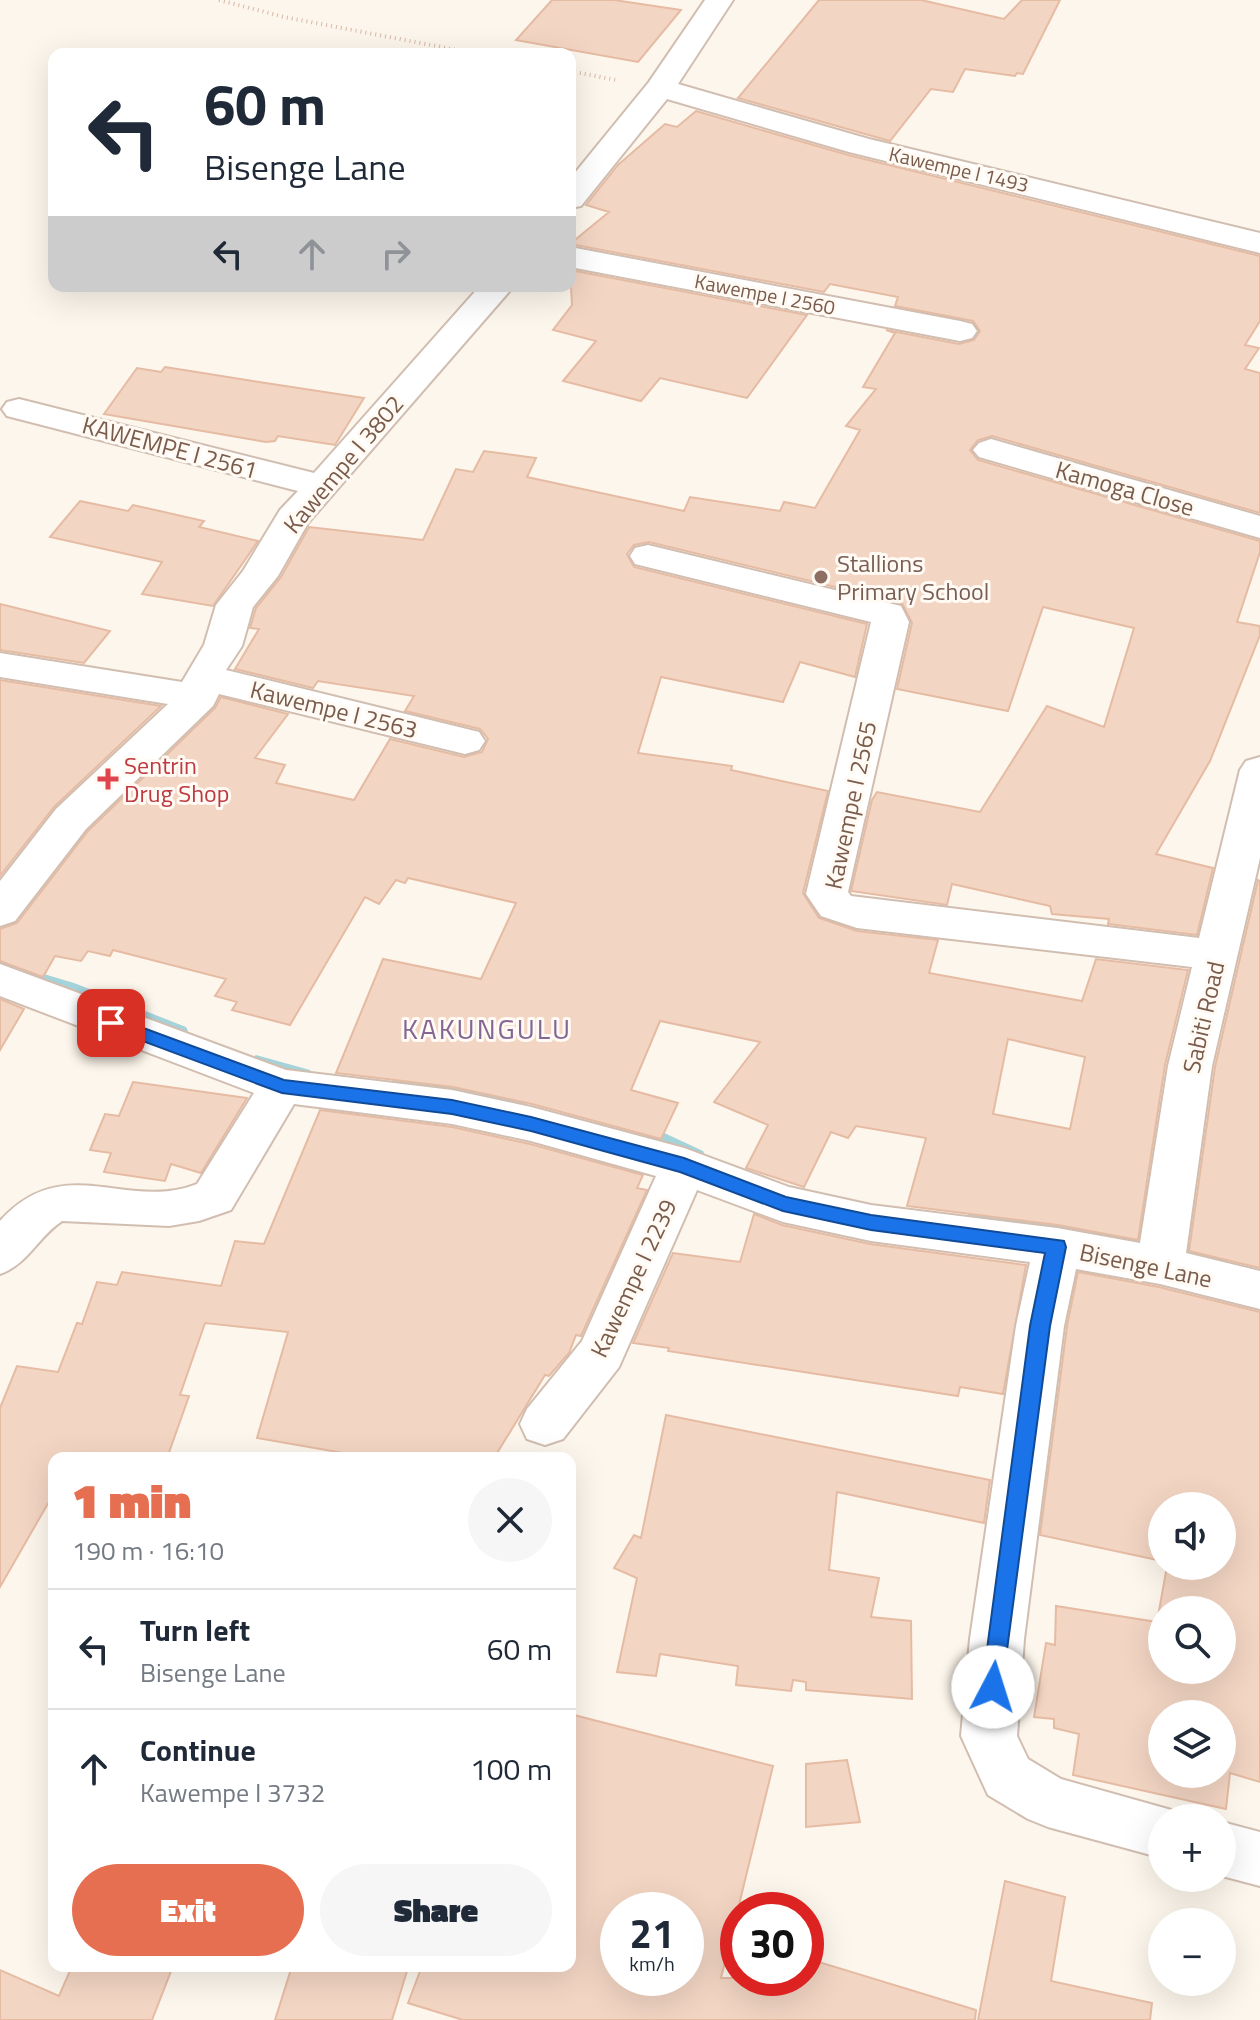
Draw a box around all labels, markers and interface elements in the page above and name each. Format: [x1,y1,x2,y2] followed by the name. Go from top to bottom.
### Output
[204,62,326,147] text: 60 m
[72,80,176,184] icon: left
[886,138,1032,200] street label: Kawempe I 1493
[204,139,406,194] text: Bisenge Lane
[206,232,250,276] icon: left
[290,232,334,276] icon: ahead
[374,232,418,276] icon: right
[692,265,838,323] street label: Kawempe I 2560
[274,387,412,541] street label: Kawempe I 3802
[78,406,262,488] street label: KAWEMPE I 2561
[1051,451,1199,525] street label: Kamoga Close
[837,545,989,609] place label: Stallions Primary School
[812,568,830,586] marker: Stallions Primary School
[247,671,421,747] street label: Kawempe I 2563
[815,718,885,892] street label: Kawempe I 2565
[124,747,229,811] place label: Sentrin Drug Shop
[99,770,117,788] marker: Sentrin Drug Shop
[1173,957,1233,1077] street label: Sabiti Road
[77,989,145,1057] pin
[89,1001,133,1045] icon: arrive
[402,1007,572,1050] district label: KAKUNGULU
[581,1193,685,1363] street label: Kawempe I 2239
[1076,1233,1216,1297] street label: Bisenge Lane
[72,1464,191,1537] text: 1 min
[468,1478,552,1562] button: close
[1148,1492,1236,1996] map controls
[1148,1492,1236,1580] button: sound
[72,1531,224,1570] text: 190 m · 16:10
[1148,1596,1236,1684] button: search
[140,1607,250,1653] text: Turn left
[487,1626,552,1672] text: 60 m
[72,1627,116,1671] icon: left
[951,1645,1035,1729] position arrow
[140,1653,286,1692] text: Bisenge Lane
[1148,1700,1236,1788] button: layers
[140,1727,256,1773] text: Continue
[470,1746,552,1792] text: 100 m
[72,1747,116,1791] icon: ahead
[140,1773,325,1812] text: Kawempe I 3732
[1148,1804,1236,1892] button: +
[72,1864,304,1956] button: Exit
[320,1864,552,1956] button: Share
[720,1892,824,1996] speed limit sign: 30
[630,1903,674,1964] text: 21
[1148,1908,1236,1996] button: −
[629,1948,675,1979] text: km/h

